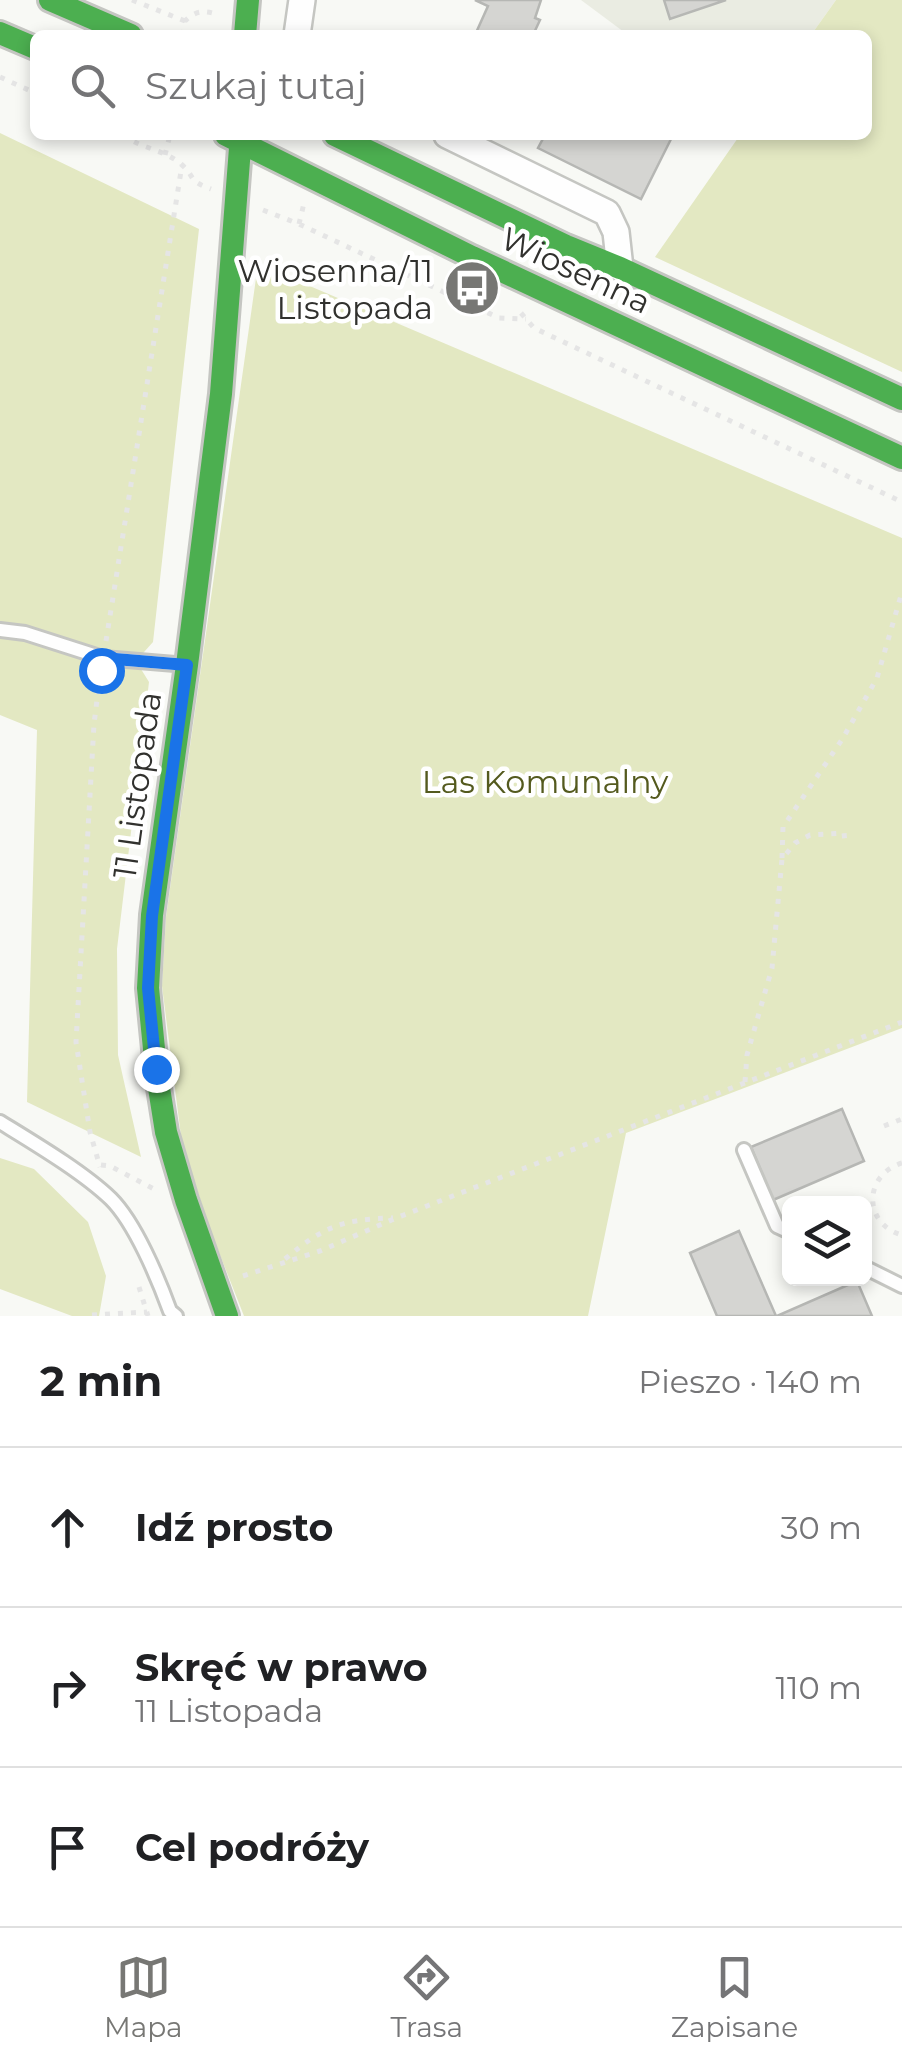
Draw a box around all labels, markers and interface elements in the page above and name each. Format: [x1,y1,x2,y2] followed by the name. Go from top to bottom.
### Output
[30,30,872,140] search box
[65,58,120,113] icon: search
[145,62,367,109] text: Szukaj tutaj
[495,218,657,322] street label: Wiosenna
[237,251,433,327] place label: Wiosenna/11 Listopada
[442,258,502,318] bus stop icon: Wiosenna/11 Listopada
[79,648,125,694] route start
[105,689,169,881] street label: 11 Listopada
[422,762,669,801] park label: Las Komunalny
[134,1047,180,1093] route end
[782,1196,872,1286] map controls
[782,1196,872,1286] button: layers
[40,1355,162,1407] text: 2 min
[638,1362,862,1401] text: Pieszo · 140 m
[40,1500,95,1555] icon: ahead
[135,1504,333,1551] text: Idź prosto
[780,1508,862,1547] text: 30 m
[135,1644,428,1691] text: Skręć w prawo
[40,1660,95,1715] icon: right
[775,1668,862,1707] text: 110 m
[135,1691,323,1730] text: 11 Listopada
[40,1820,95,1875] icon: arrive
[135,1824,369,1871] text: Cel podróży
[104,1950,183,2044] tab: Mapa
[390,1950,463,2044] tab: Trasa
[671,1950,798,2044] tab: Zapisane

